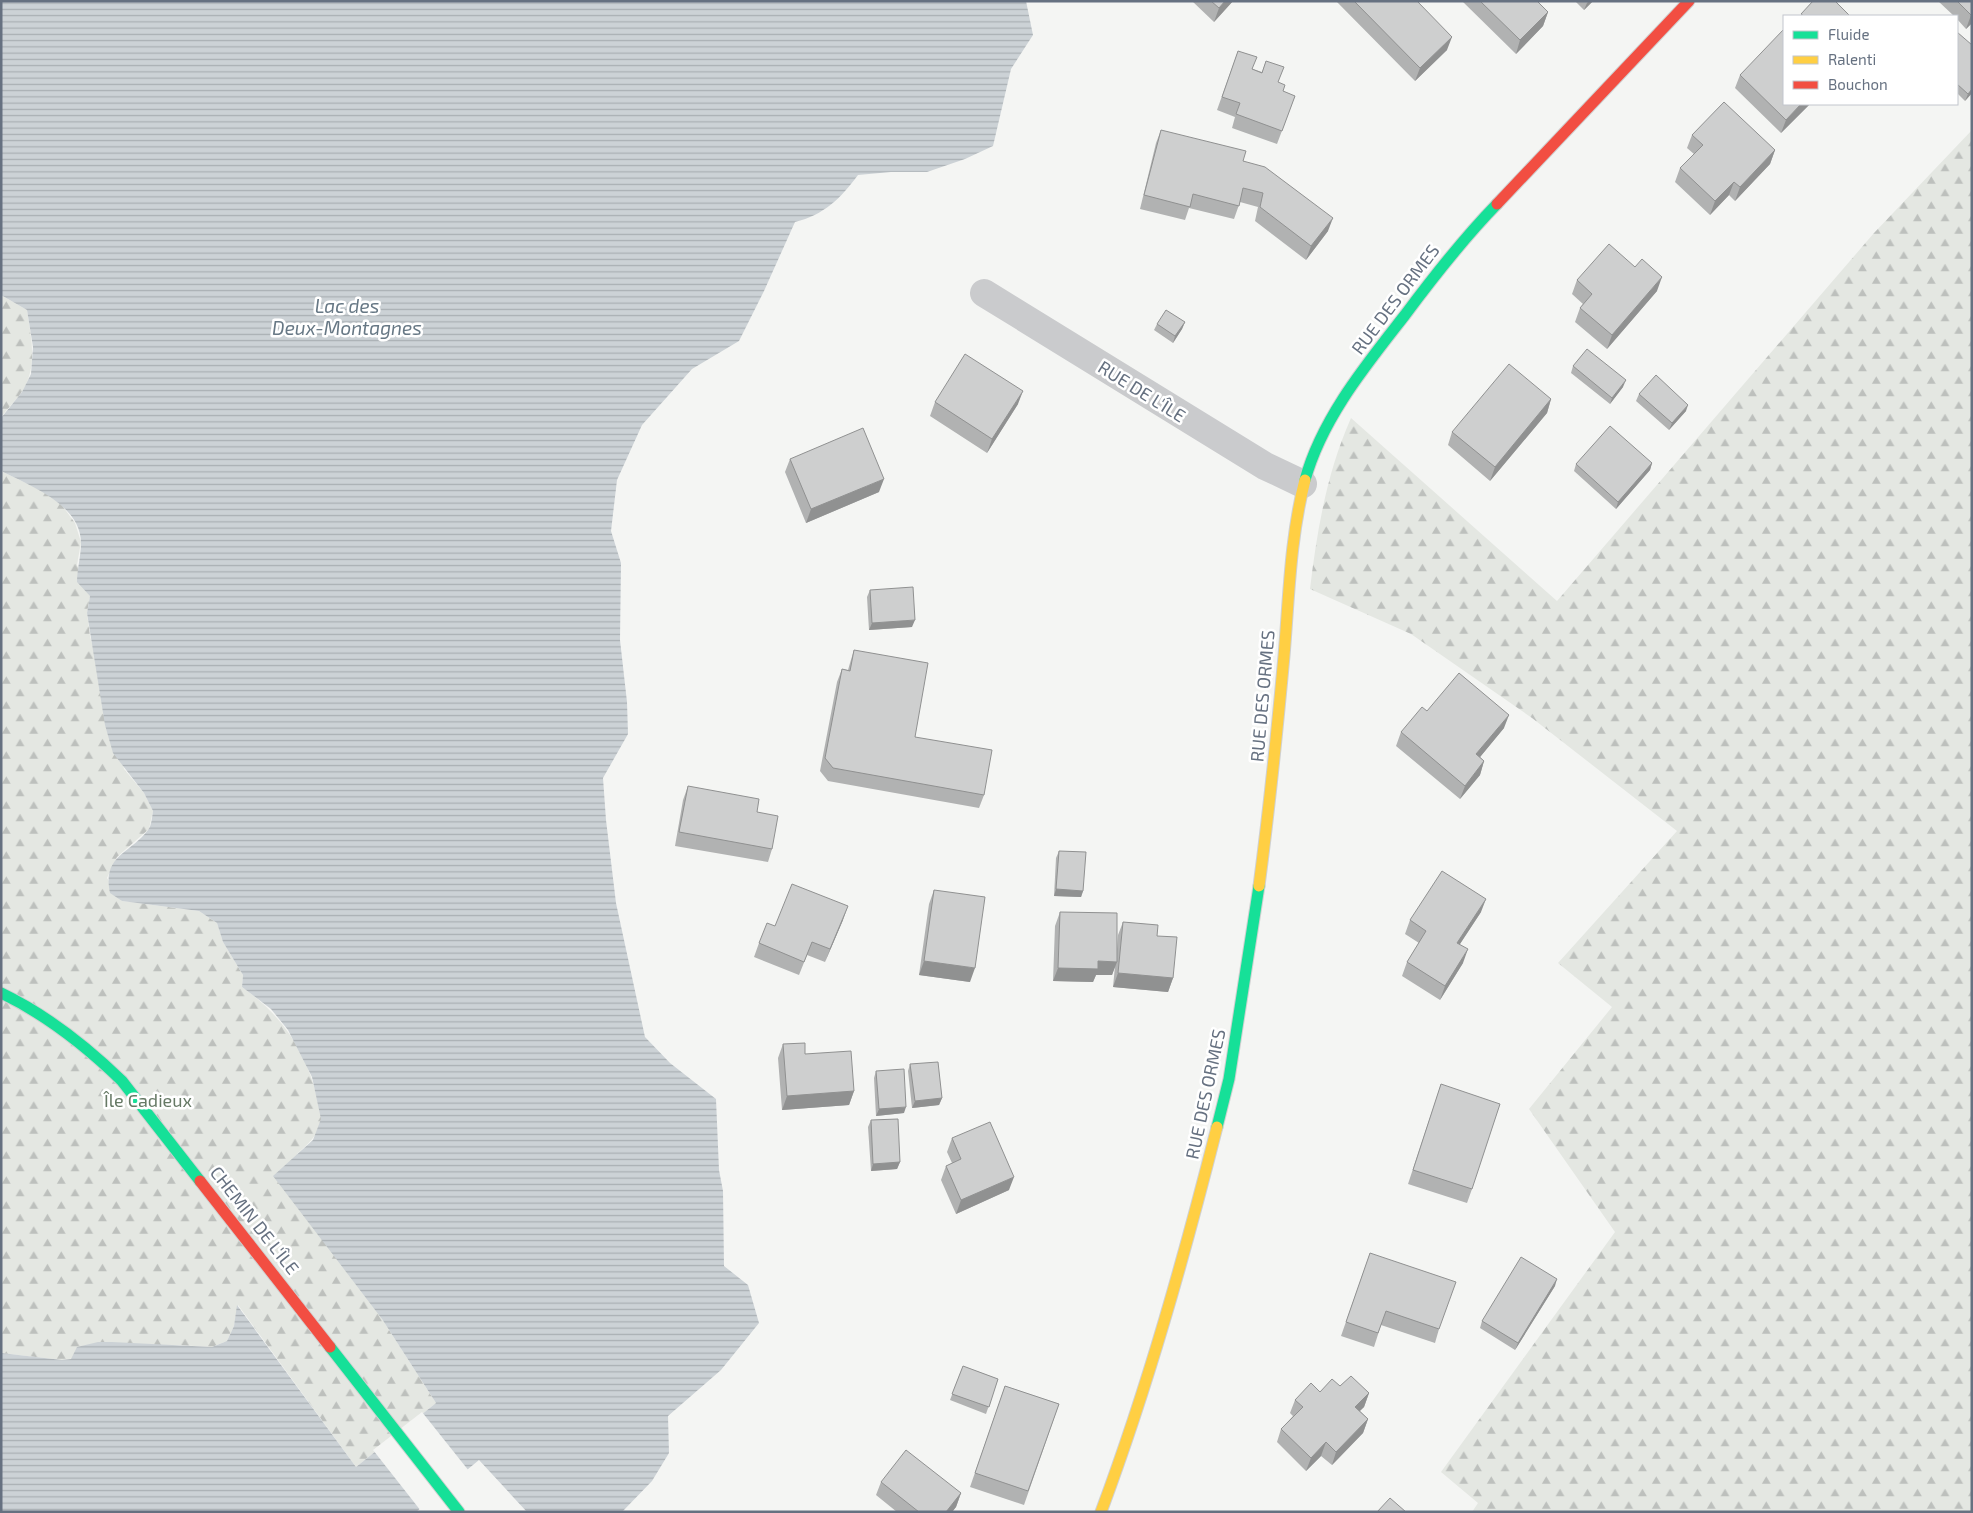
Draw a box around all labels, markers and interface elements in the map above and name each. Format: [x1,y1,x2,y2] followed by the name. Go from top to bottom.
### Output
[1783,15,1958,105] legend
[1828,25,1869,43] text: Fluide
[1828,50,1876,68] text: Ralenti
[1828,75,1888,93] text: Bouchon
[1346,239,1444,359] street label: RUE DES ORMES
[272,294,422,339] water label: Lac des Deux-Montagnes
[1094,356,1190,426] street label: RUE DE L'ÎLE
[1245,629,1279,763] street label: RUE DES ORMES
[1180,1027,1230,1161] street label: RUE DES ORMES
[103,1089,193,1111] park label: Île Cadieux
[206,1162,304,1278] street label: CHEMIN DE L'ÎLE

